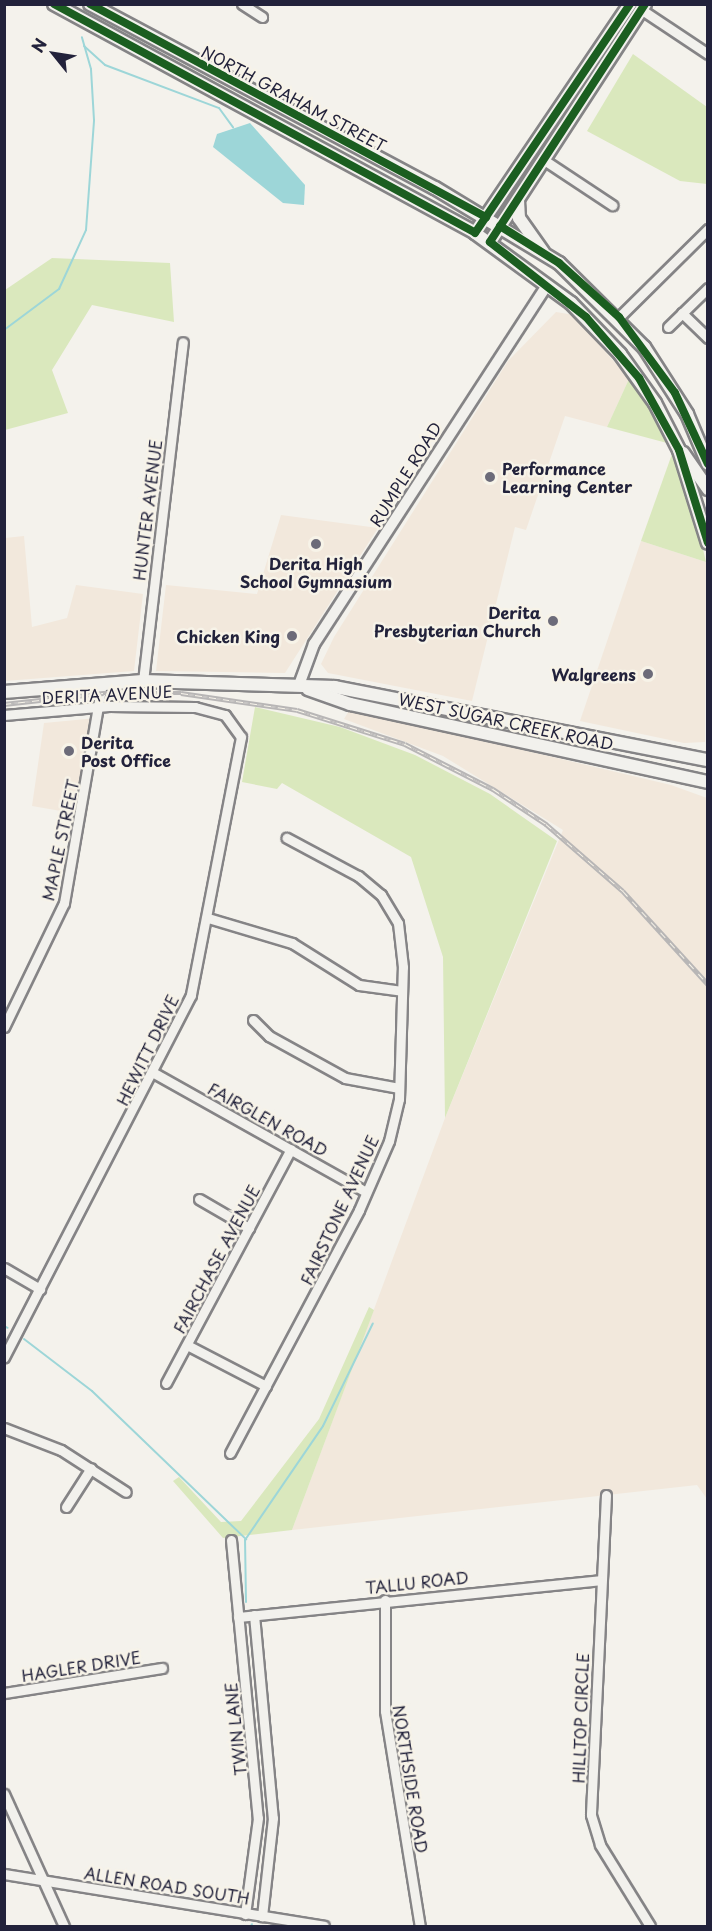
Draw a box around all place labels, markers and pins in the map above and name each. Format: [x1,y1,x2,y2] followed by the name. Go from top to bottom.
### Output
[502,458,633,496] place label: Performance Learning Center
[483,470,497,484] marker: Performance Learning Center
[309,537,323,551] marker: Derita High School Gymnasium
[239,553,393,591] place label: Derita High School Gymnasium
[374,602,541,640] place label: Derita Presbyterian Church
[546,614,560,628] marker: Derita Presbyterian Church
[175,626,280,646] place label: Chicken King
[285,629,299,643] marker: Chicken King
[551,664,636,684] place label: Walgreens
[641,667,655,681] marker: Walgreens
[81,732,170,770] place label: Derita Post Office
[62,744,76,758] marker: Derita Post Office

